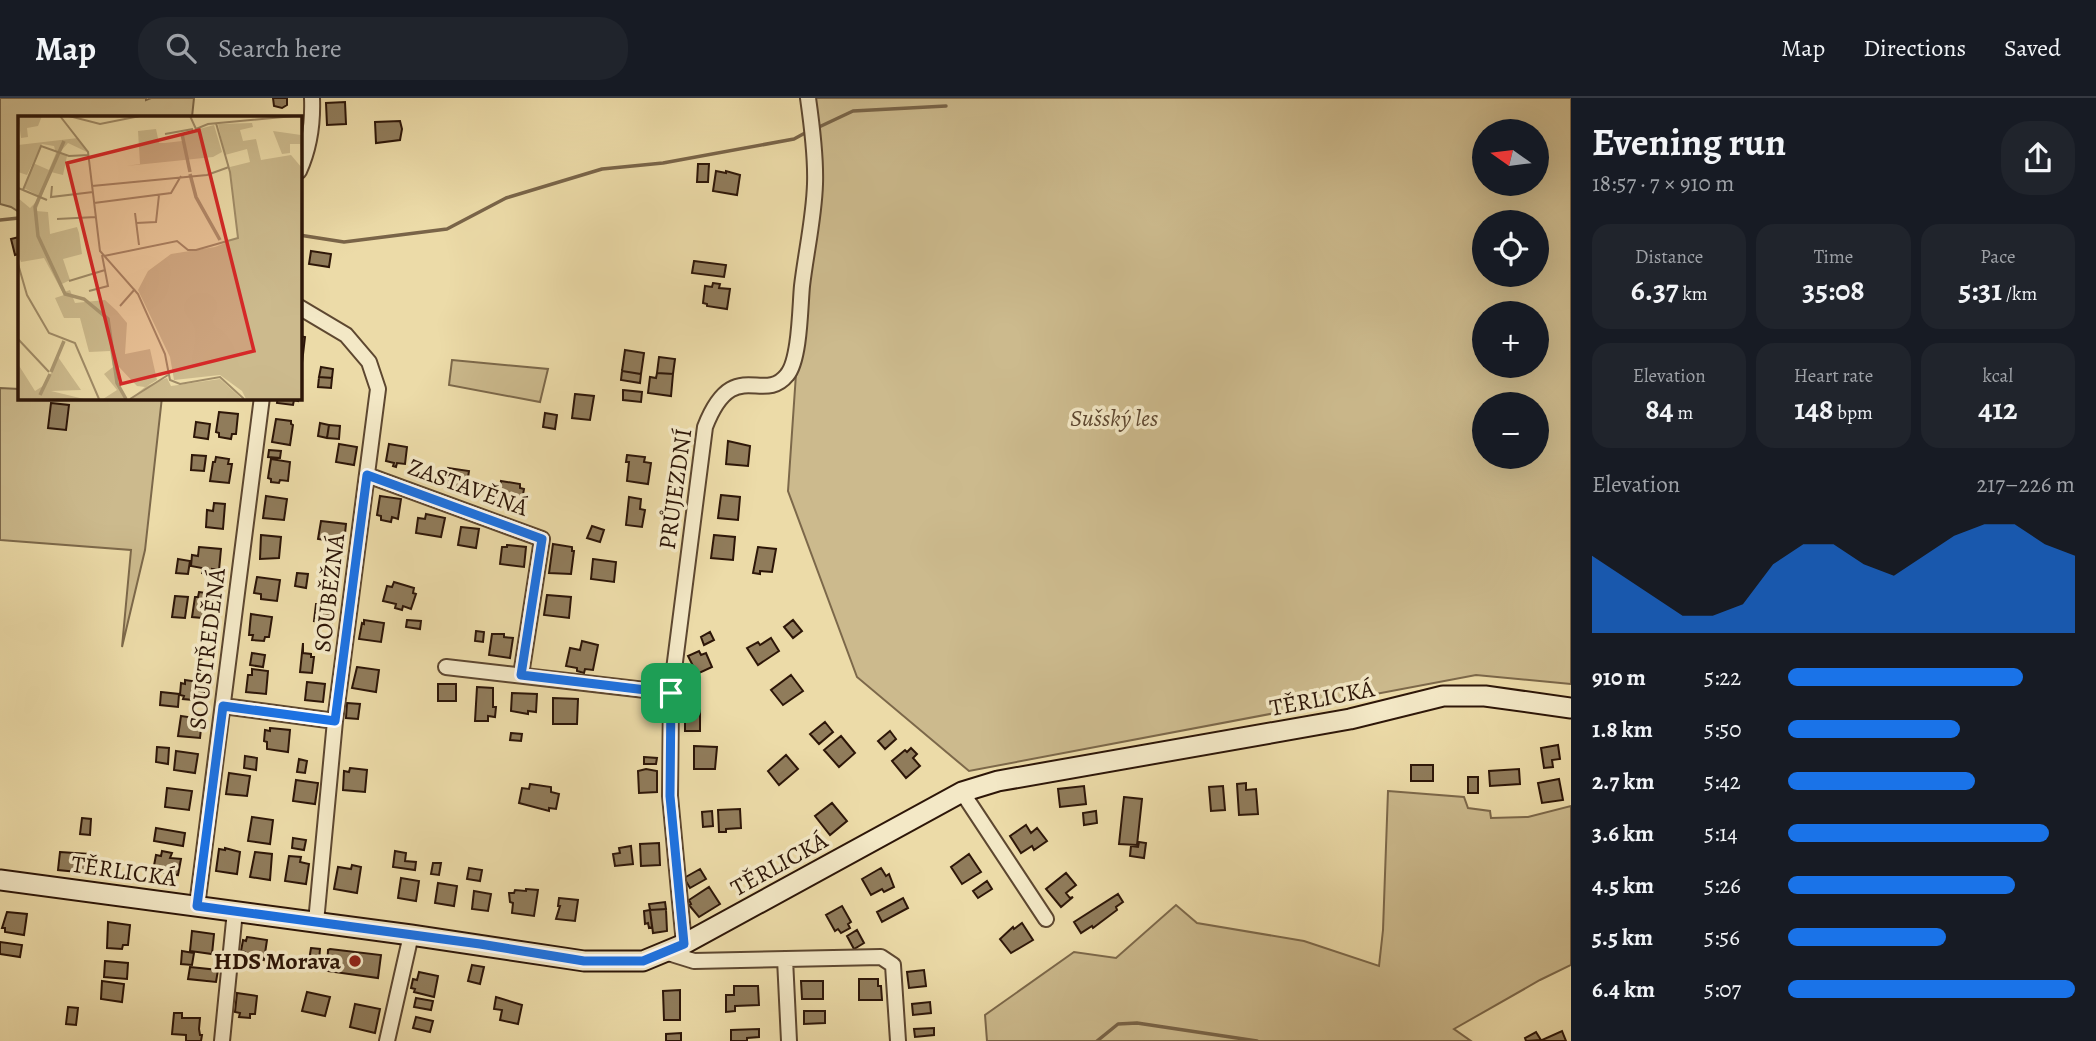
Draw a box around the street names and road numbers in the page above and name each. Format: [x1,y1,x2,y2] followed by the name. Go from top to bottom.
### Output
[651,426,699,552] street label: PRŮJEZDNÍ
[403,450,533,524] street label: ZASTAVĚNÁ
[306,531,352,654] street label: SOUBĚŽNÁ
[181,565,233,732] street label: SOUSTŘEDĚNÁ
[1267,672,1378,724] street label: TĚRLICKÁ
[725,824,834,904] street label: TĚRLICKÁ
[69,848,180,894] street label: TĚRLICKÁ

